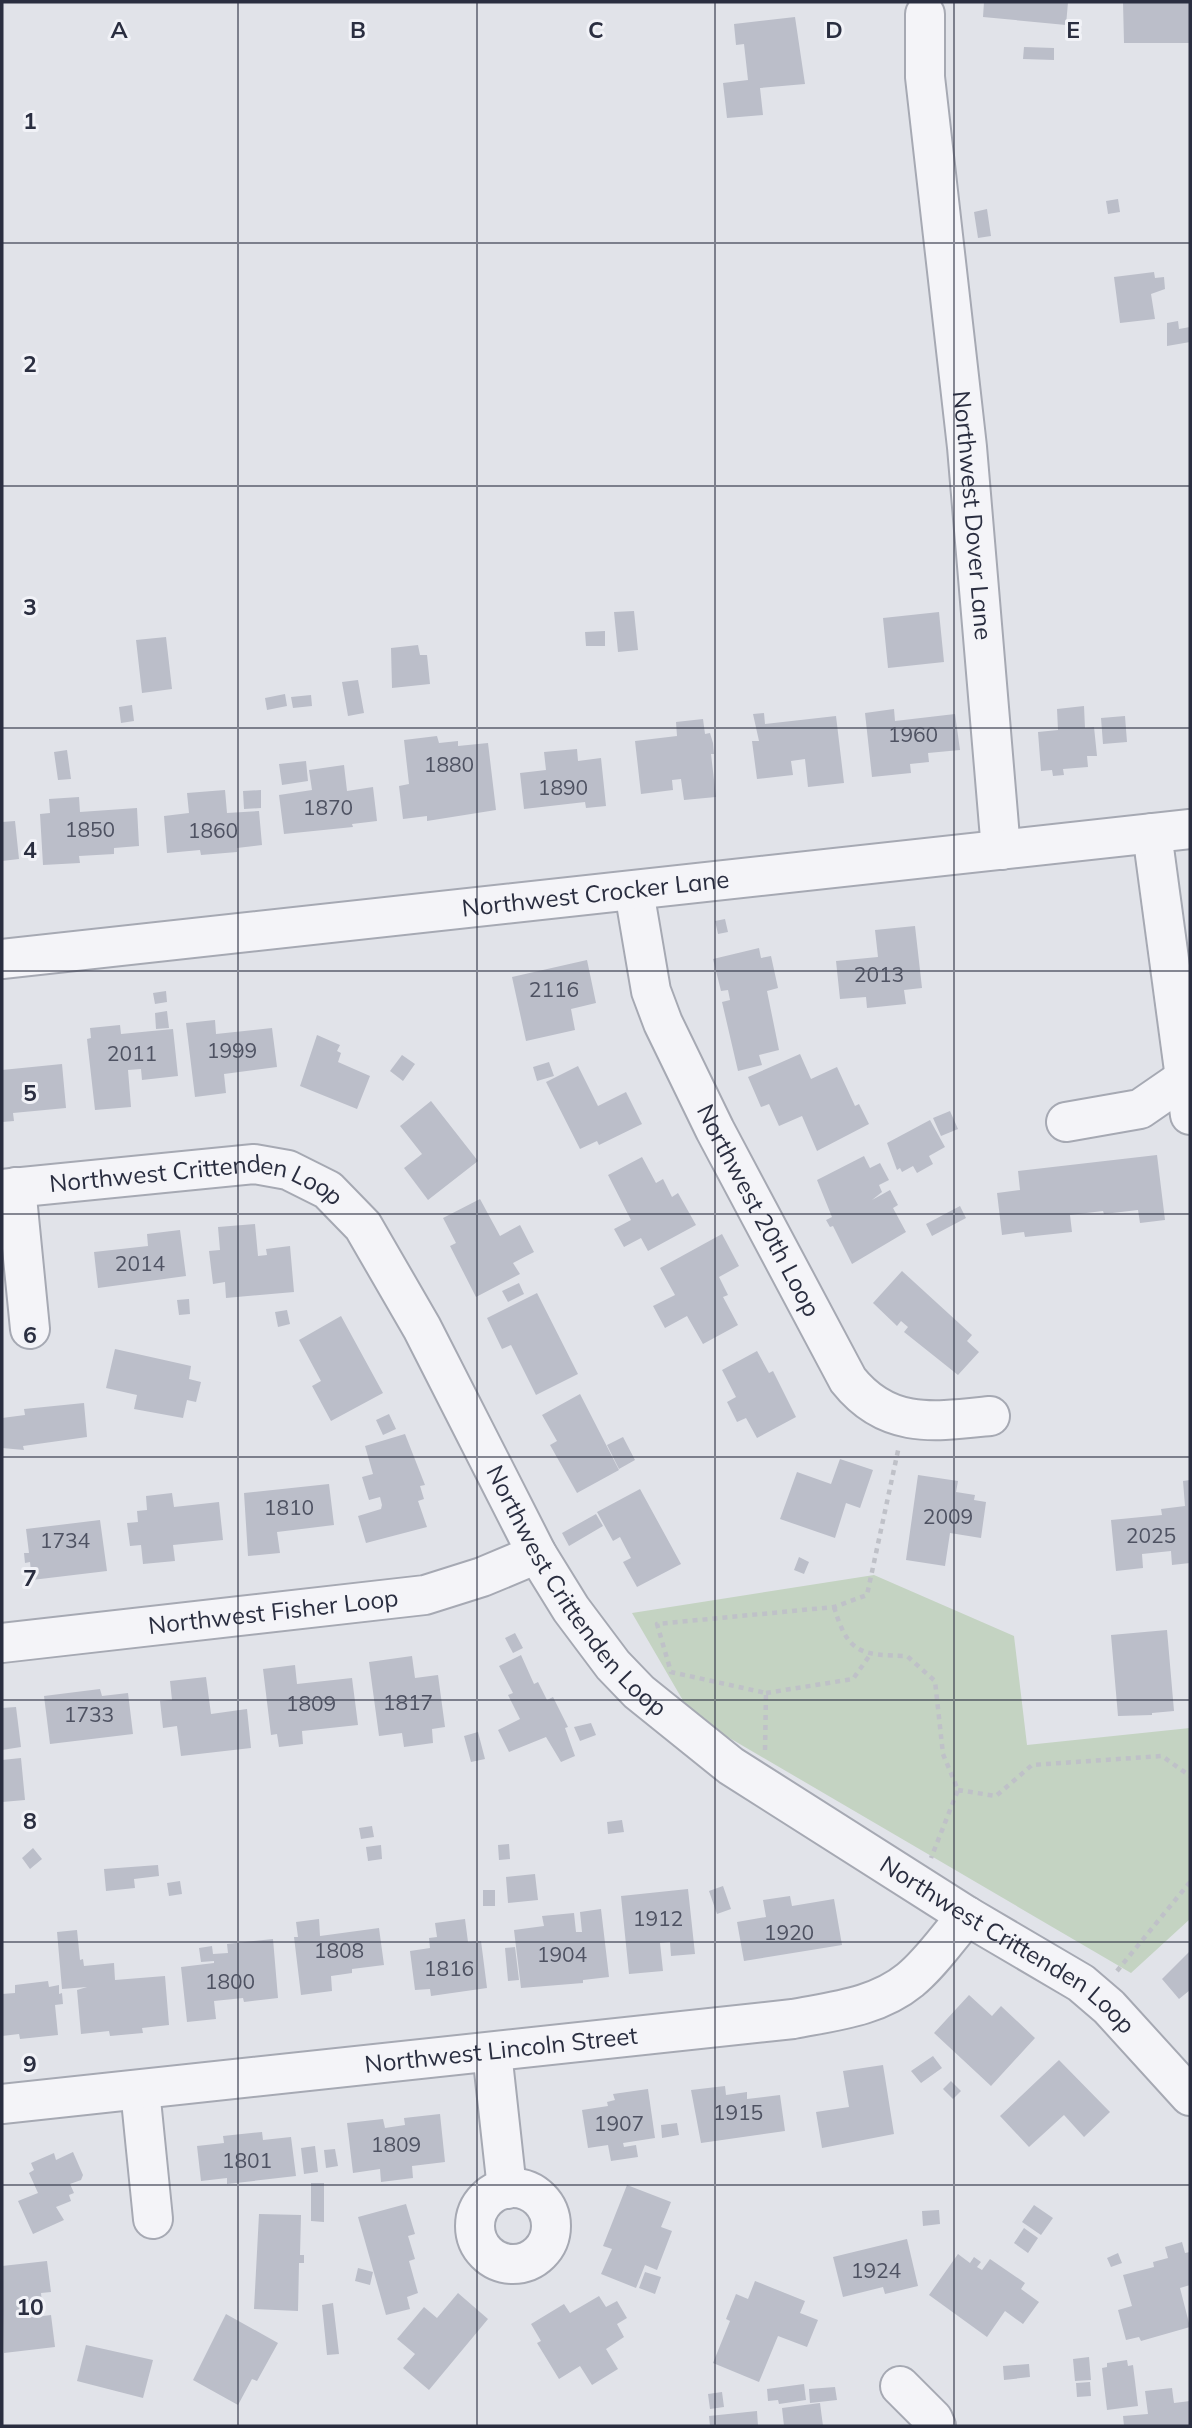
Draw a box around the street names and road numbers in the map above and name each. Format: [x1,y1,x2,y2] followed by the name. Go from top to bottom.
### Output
[947,389,999,641] street label: Northwest Dover Lane
[460,864,731,923] street label: Northwest Crocker Lane
[691,1099,827,1321] street label: Northwest 20th Loop
[48,1147,350,1211] street label: Northwest Crittenden Loop
[480,1460,673,1722] street label: Northwest Crittenden Loop
[146,1582,400,1640] street label: Northwest Fisher Loop
[875,1849,1142,2040] street label: Northwest Crittenden Loop
[363,2020,639,2079] street label: Northwest Lincoln Street

